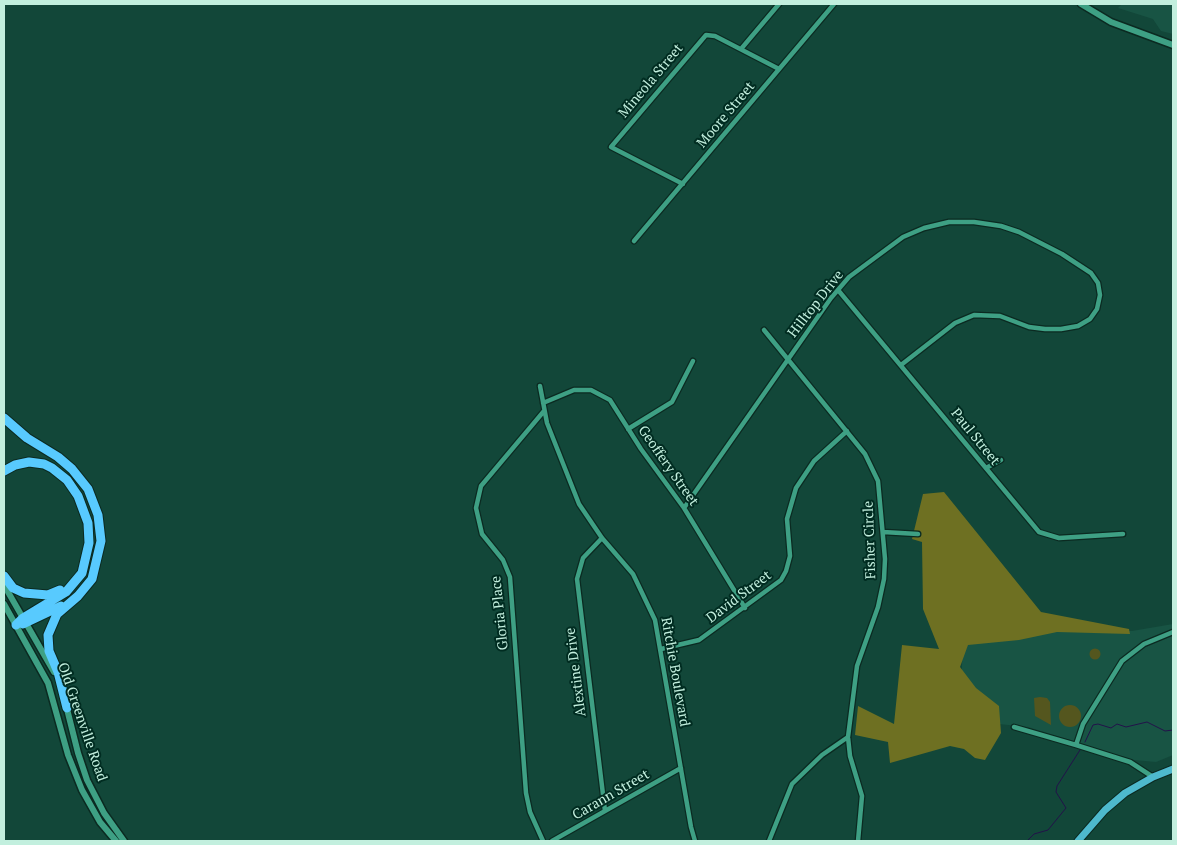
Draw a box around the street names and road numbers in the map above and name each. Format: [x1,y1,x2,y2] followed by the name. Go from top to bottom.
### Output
[615,41,687,121] street label: Mineola Street
[694,79,758,151] street label: Moore Street
[785,267,847,341] street label: Hilltop Drive
[947,405,1003,469] street label: Paul Street
[634,423,702,509] street label: Geoffery Street
[860,501,880,579] street label: Fisher Circle
[703,567,775,627] street label: David Street
[488,575,512,651] street label: Gloria Place
[657,616,693,728] street label: Ritchie Boulevard
[562,627,590,717] street label: Alextine Drive
[54,660,110,784] street label: Old Greenville Road
[570,766,652,824] street label: Carann Street

